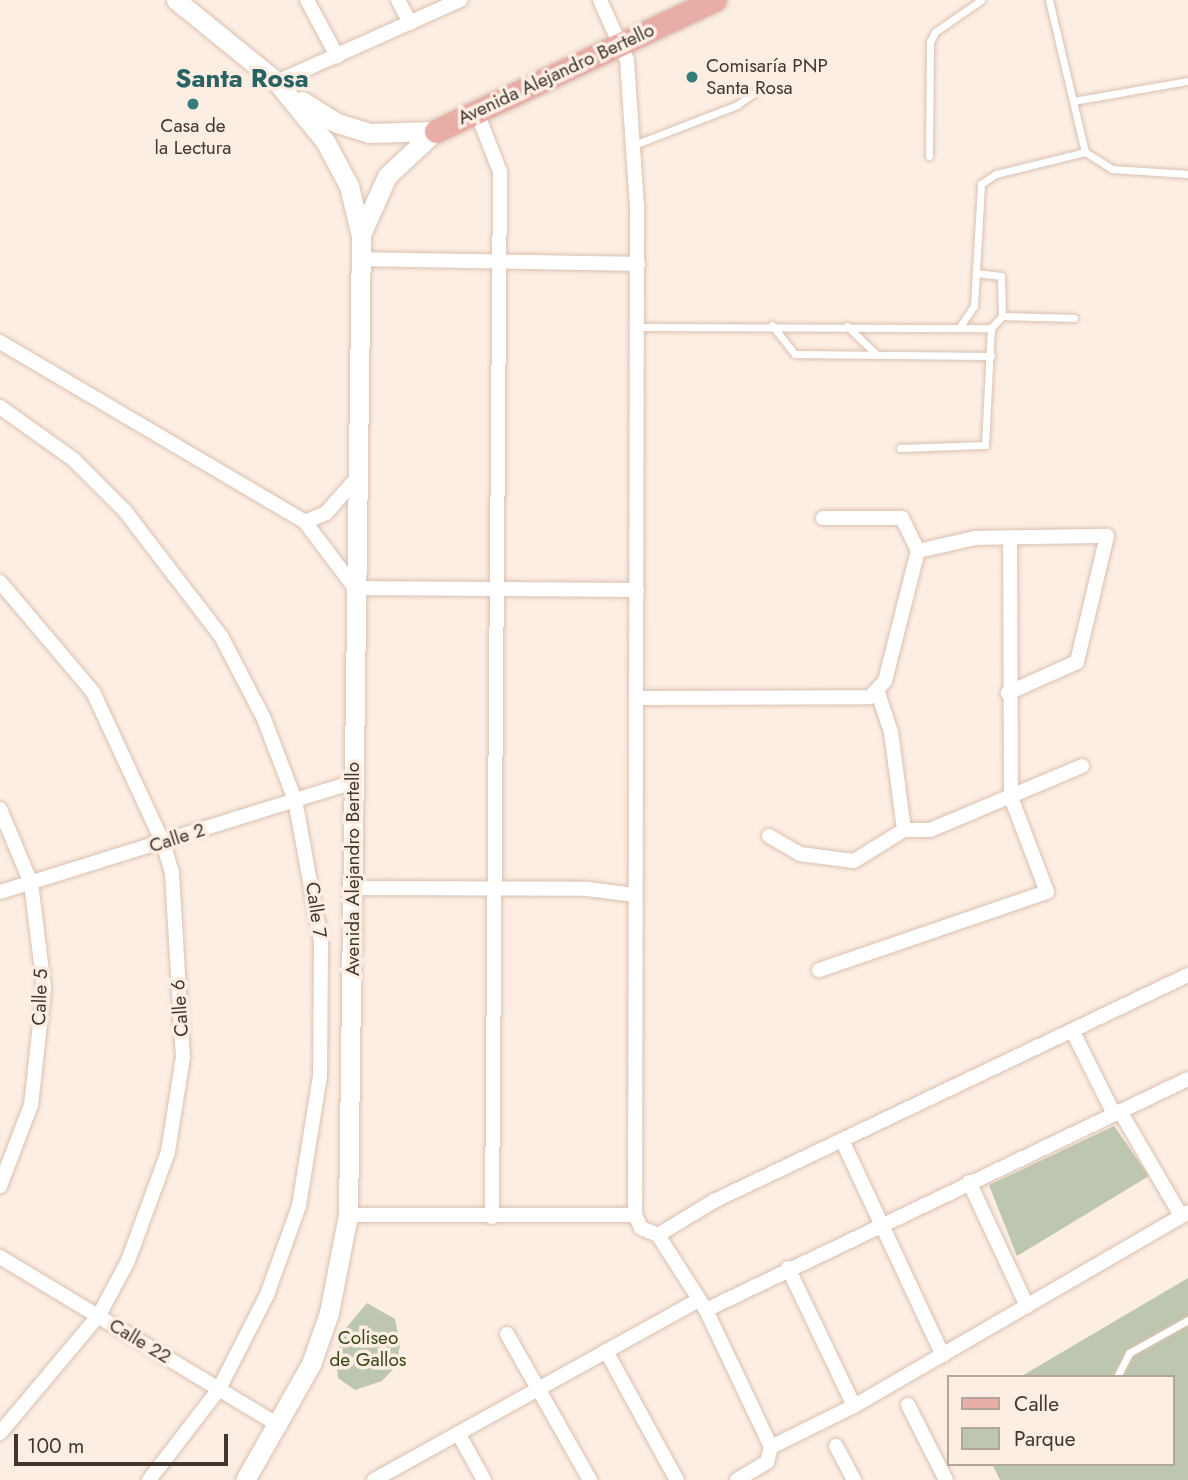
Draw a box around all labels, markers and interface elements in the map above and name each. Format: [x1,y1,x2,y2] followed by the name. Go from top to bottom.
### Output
[454,18,658,130] street label: Avenida Alejandro Bertello
[706,55,828,99] place label: Comisaría PNP Santa Rosa
[175,63,309,95] district label: Santa Rosa
[684,69,700,85] marker: Comisaría PNP Santa Rosa
[185,96,201,112] marker: Casa de la Lectura
[155,115,231,159] place label: Casa de la Lectura
[342,762,364,976] street label: Avenida Alejandro Bertello
[146,818,208,858] street label: Calle 2
[301,881,331,939] street label: Calle 7
[28,968,52,1026] street label: Calle 5
[167,979,193,1037] street label: Calle 6
[105,1314,175,1368] street label: Calle 22
[330,1327,406,1371] park label: Coliseo de Gallos
[946,1375,1174,1466] legend
[1014,1389,1059,1419] text: Calle
[18,1420,231,1464] scale bar
[1014,1424,1076,1454] text: Parque
[27,1431,84,1461] text: 100 m

